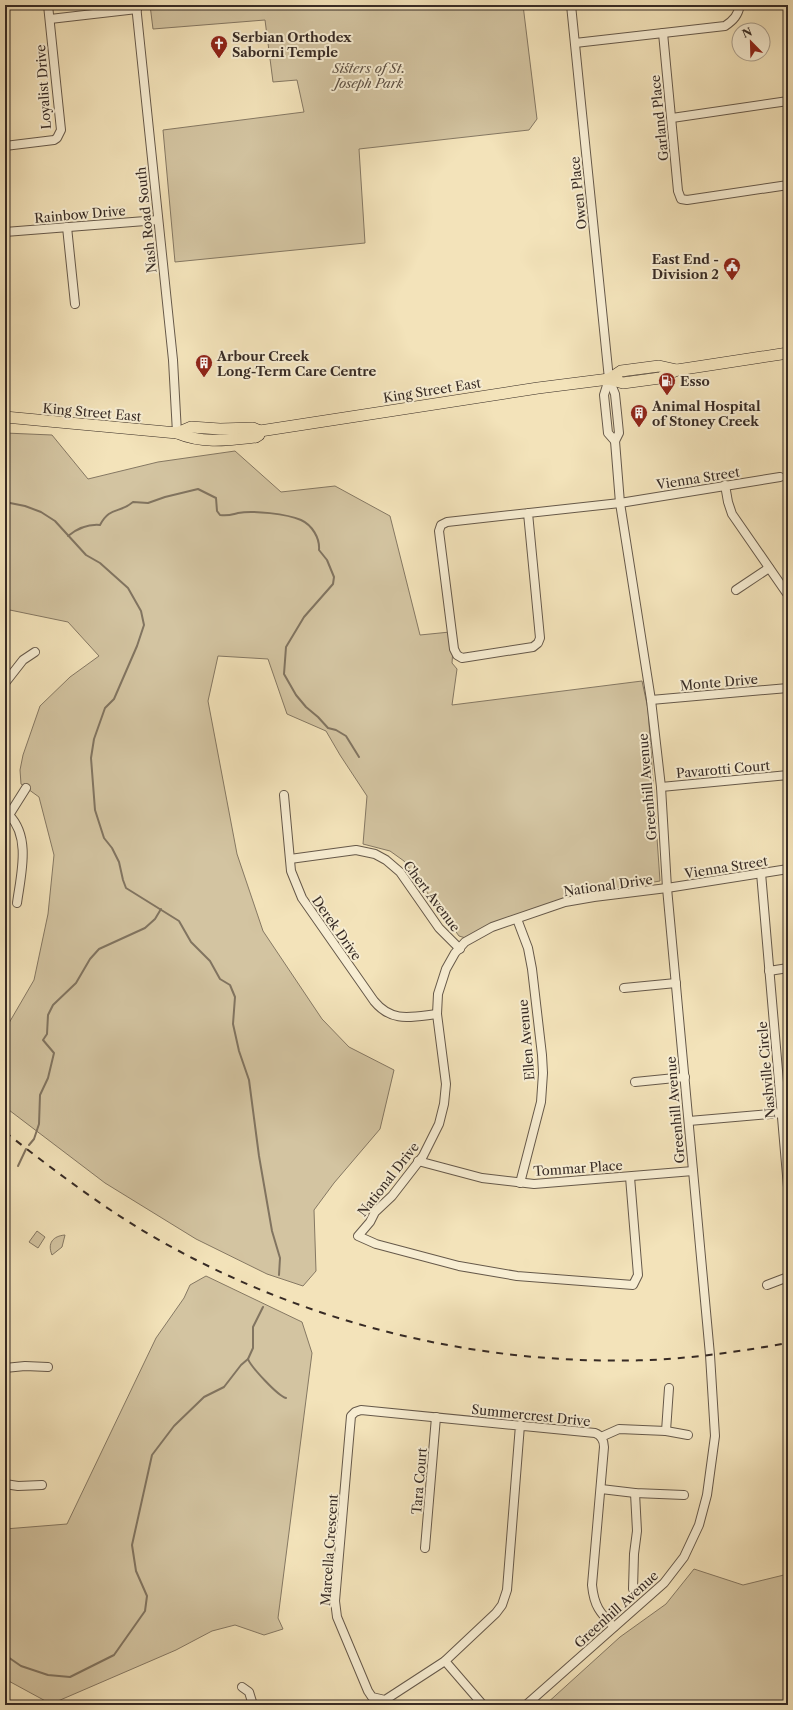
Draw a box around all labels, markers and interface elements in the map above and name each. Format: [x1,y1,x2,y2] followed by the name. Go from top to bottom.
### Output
[731,22,771,62] north arrow
[740,24,755,41] text: N
[232,29,352,60] place label: Serbian Orthodex Saborni Temple
[209,34,229,59] church icon: Serbian Orthodex Saborni Temple
[32,44,54,130] street label: Loyalist Drive
[331,60,406,91] park label: Sisters of St. Joseph Park
[647,74,671,162] street label: Garland Place
[566,156,590,230] street label: Owen Place
[132,166,160,274] street label: Nash Road South
[34,202,126,226] street label: Rainbow Drive
[652,251,719,282] place label: East End - Division 2
[722,256,742,281] public building icon: East End - Division 2
[216,348,376,379] place label: Arbour Creek Long-Term Care Centre
[194,353,214,378] building icon: Arbour Creek Long-Term Care Centre
[657,371,677,396] fuel station icon: Esso
[680,373,710,389] place label: Esso
[382,374,482,406] street label: King Street East
[651,398,761,429] place label: Animal Hospital of Stoney Creek
[42,400,142,424] street label: King Street East
[629,403,649,428] building icon: Animal Hospital of Stoney Creek
[654,463,741,493] street label: Vienna Street
[679,671,759,693] street label: Monte Drive
[634,733,660,841] street label: Greenhill Avenue
[675,757,771,781] street label: Pavarotti Court
[682,852,769,882] street label: Vienna Street
[400,857,464,935] street label: Chert Avenue
[562,871,654,899] street label: National Drive
[309,893,365,963] street label: Derek Drive
[514,999,538,1081] street label: Ellen Avenue
[754,1021,778,1119] street label: Nashville Circle
[662,1056,688,1164] street label: Greenhill Avenue
[354,1139,422,1219] street label: National Drive
[533,1157,623,1179] street label: Tommar Place
[471,1401,591,1429] street label: Summercrest Drive
[408,1447,430,1515] street label: Tara Court
[317,1493,341,1607] street label: Marcella Crescent
[571,1567,661,1651] street label: Greenhill Avenue

